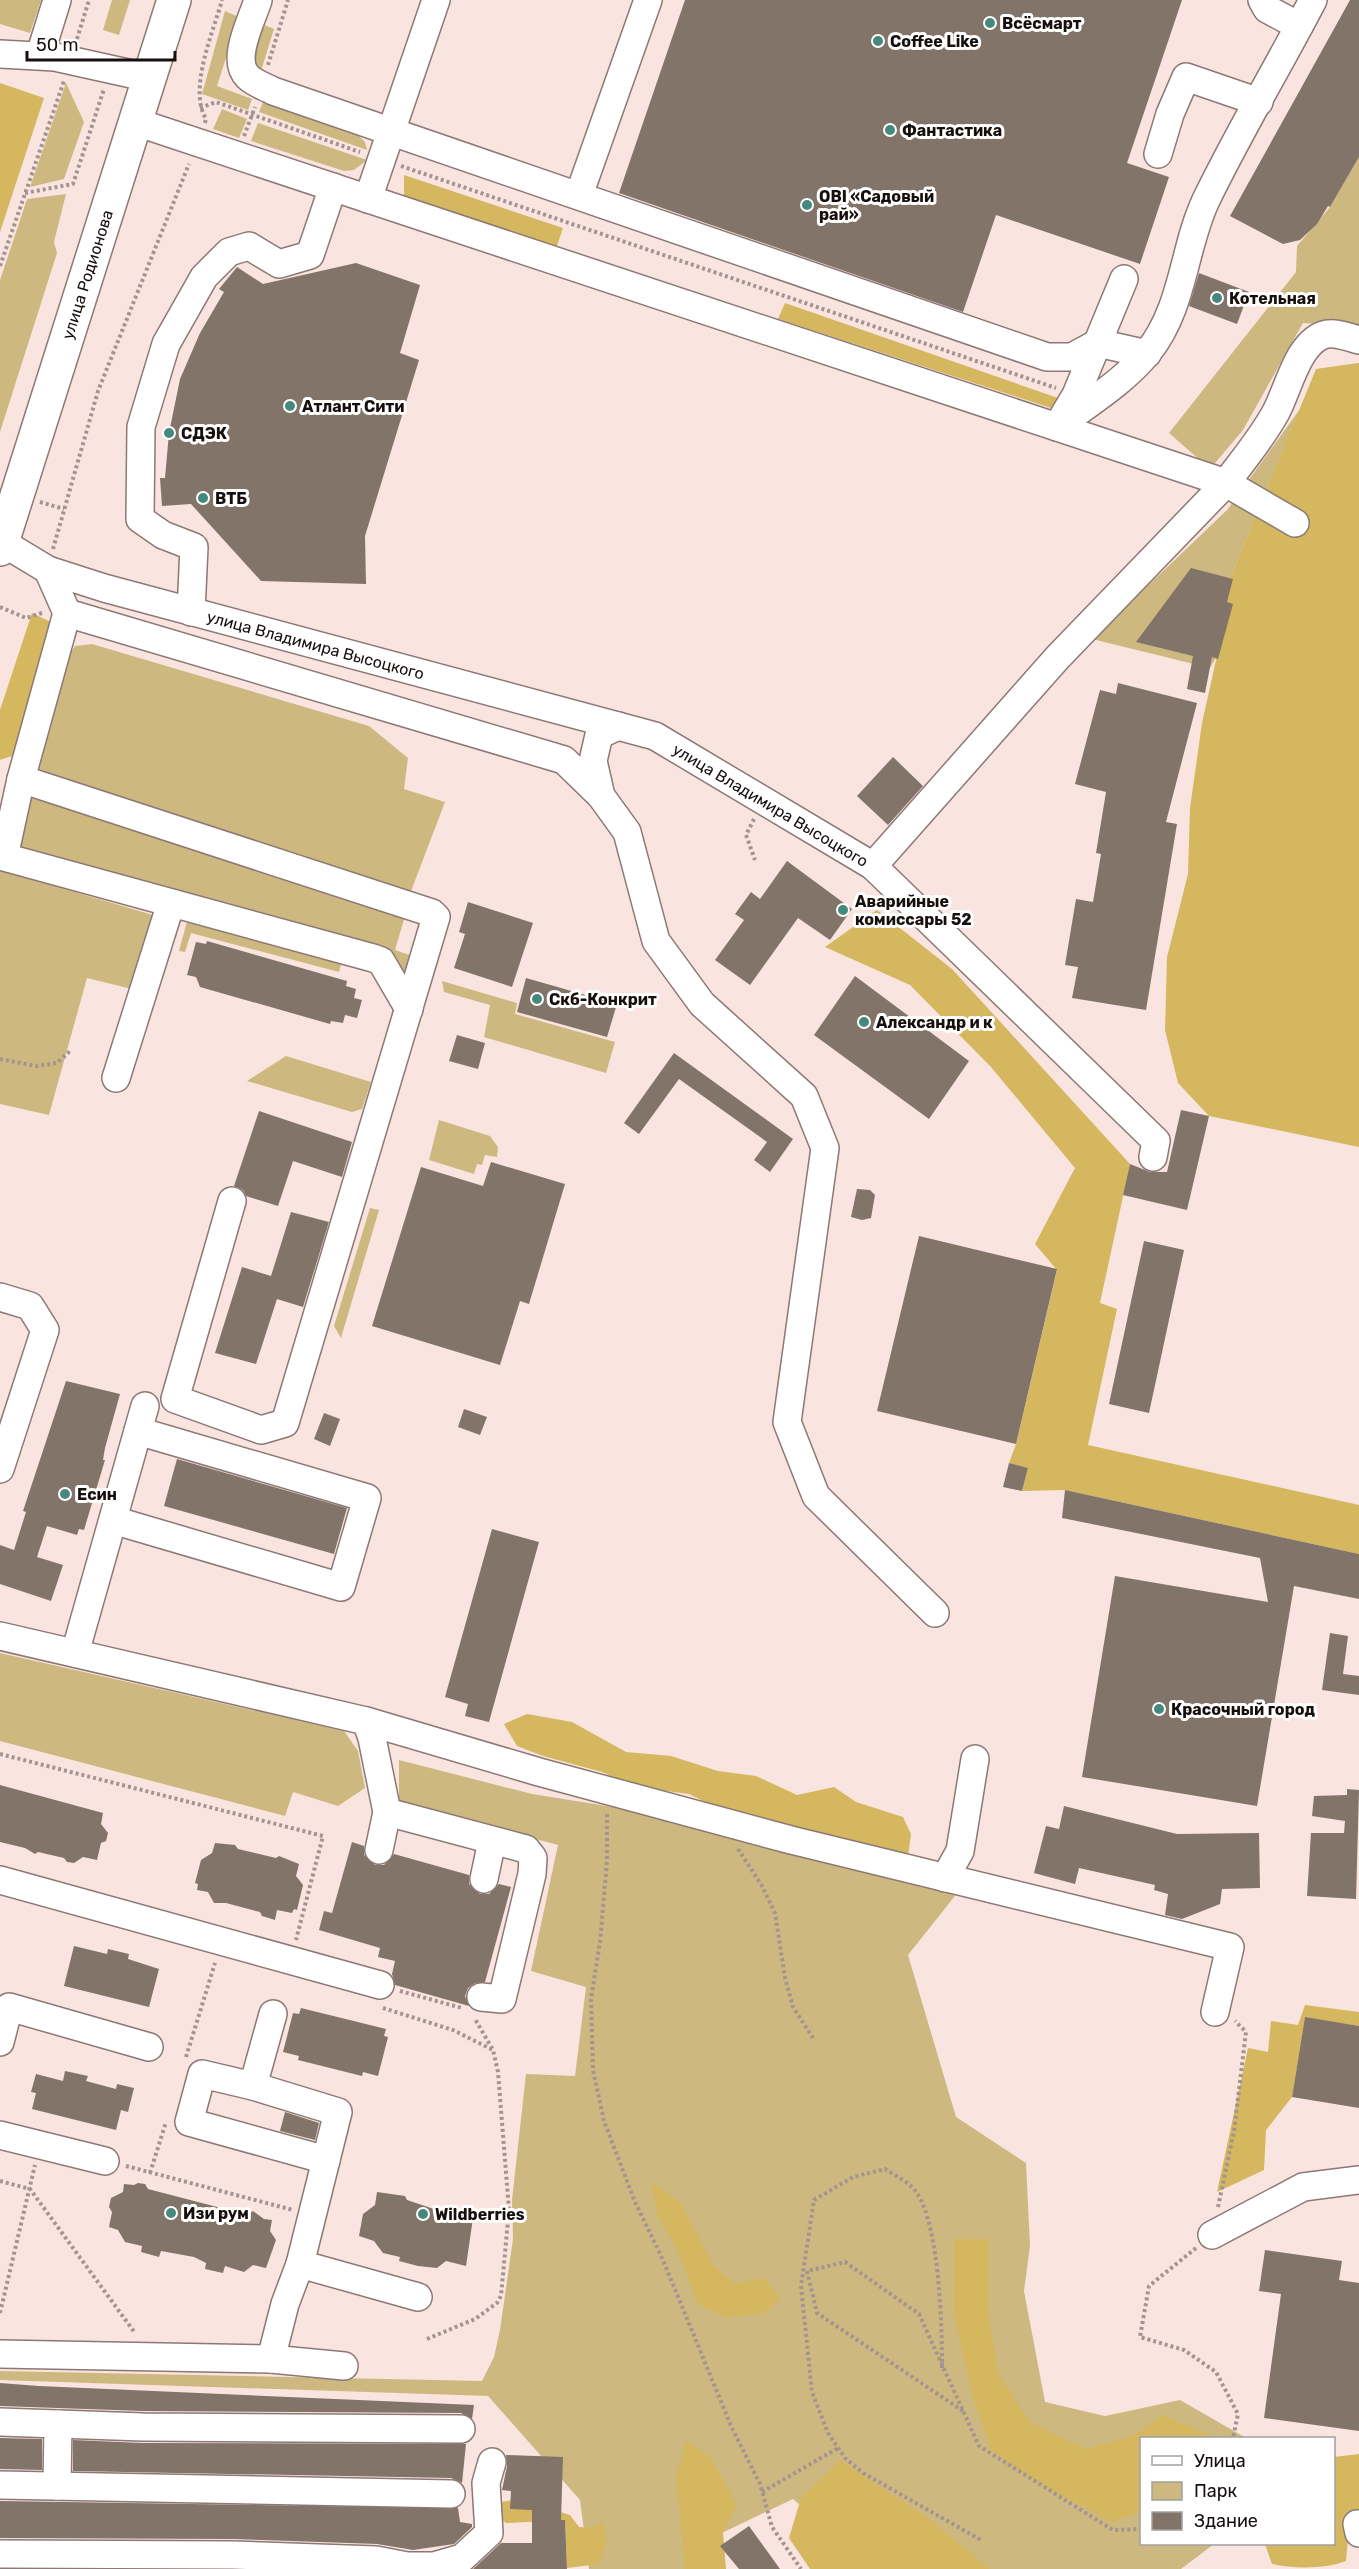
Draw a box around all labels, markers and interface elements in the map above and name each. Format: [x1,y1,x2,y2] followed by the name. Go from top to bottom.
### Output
[1002,14,1082,33] place label: Всёсмарт
[983,16,997,30] marker: Всёсмарт
[27,24,176,62] scale bar
[890,32,979,51] place label: Coffee Like
[36,34,79,56] text: 50 m
[871,34,885,48] marker: Coffee Like
[902,121,1002,140] place label: Фантастика
[883,123,897,137] marker: Фантастика
[819,187,934,224] place label: OBI «Садовый рай»
[800,198,814,212] marker: OBI «Садовый рай»
[58,207,116,342] street label: улица Родионова
[1229,289,1316,308] place label: Котельная
[1210,291,1224,305] marker: Котельная
[302,397,404,416] place label: Атлант Сити
[283,399,297,413] marker: Атлант Сити
[181,424,227,443] place label: СДЭК
[162,426,176,440] marker: СДЭК
[215,489,247,508] place label: ВТБ
[196,491,210,505] marker: ВТБ
[205,607,426,683] street label: улица Владимира Высоцкого
[669,739,872,871] street label: улица Владимира Высоцкого
[855,892,972,929] place label: Аварийные комиссары 52
[836,903,850,917] marker: Аварийные комиссары 52
[549,990,657,1009] place label: Скб-Конкрит
[530,992,544,1006] marker: Скб-Конкрит
[876,1013,993,1032] place label: Александр и к
[857,1015,871,1029] marker: Александр и к
[77,1485,117,1504] place label: Есин
[58,1487,72,1501] marker: Есин
[1171,1700,1316,1719] place label: Красочный город
[1152,1702,1166,1716] marker: Красочный город
[183,2204,249,2223] place label: Изи рум
[435,2205,525,2224] place label: Wildberries
[164,2206,178,2220] marker: Изи рум
[416,2207,430,2221] marker: Wildberries
[1140,2437,1335,2545] legend
[1194,2450,1246,2472] text: Улица
[1194,2480,1238,2502] text: Парк
[1194,2510,1258,2532] text: Здание

